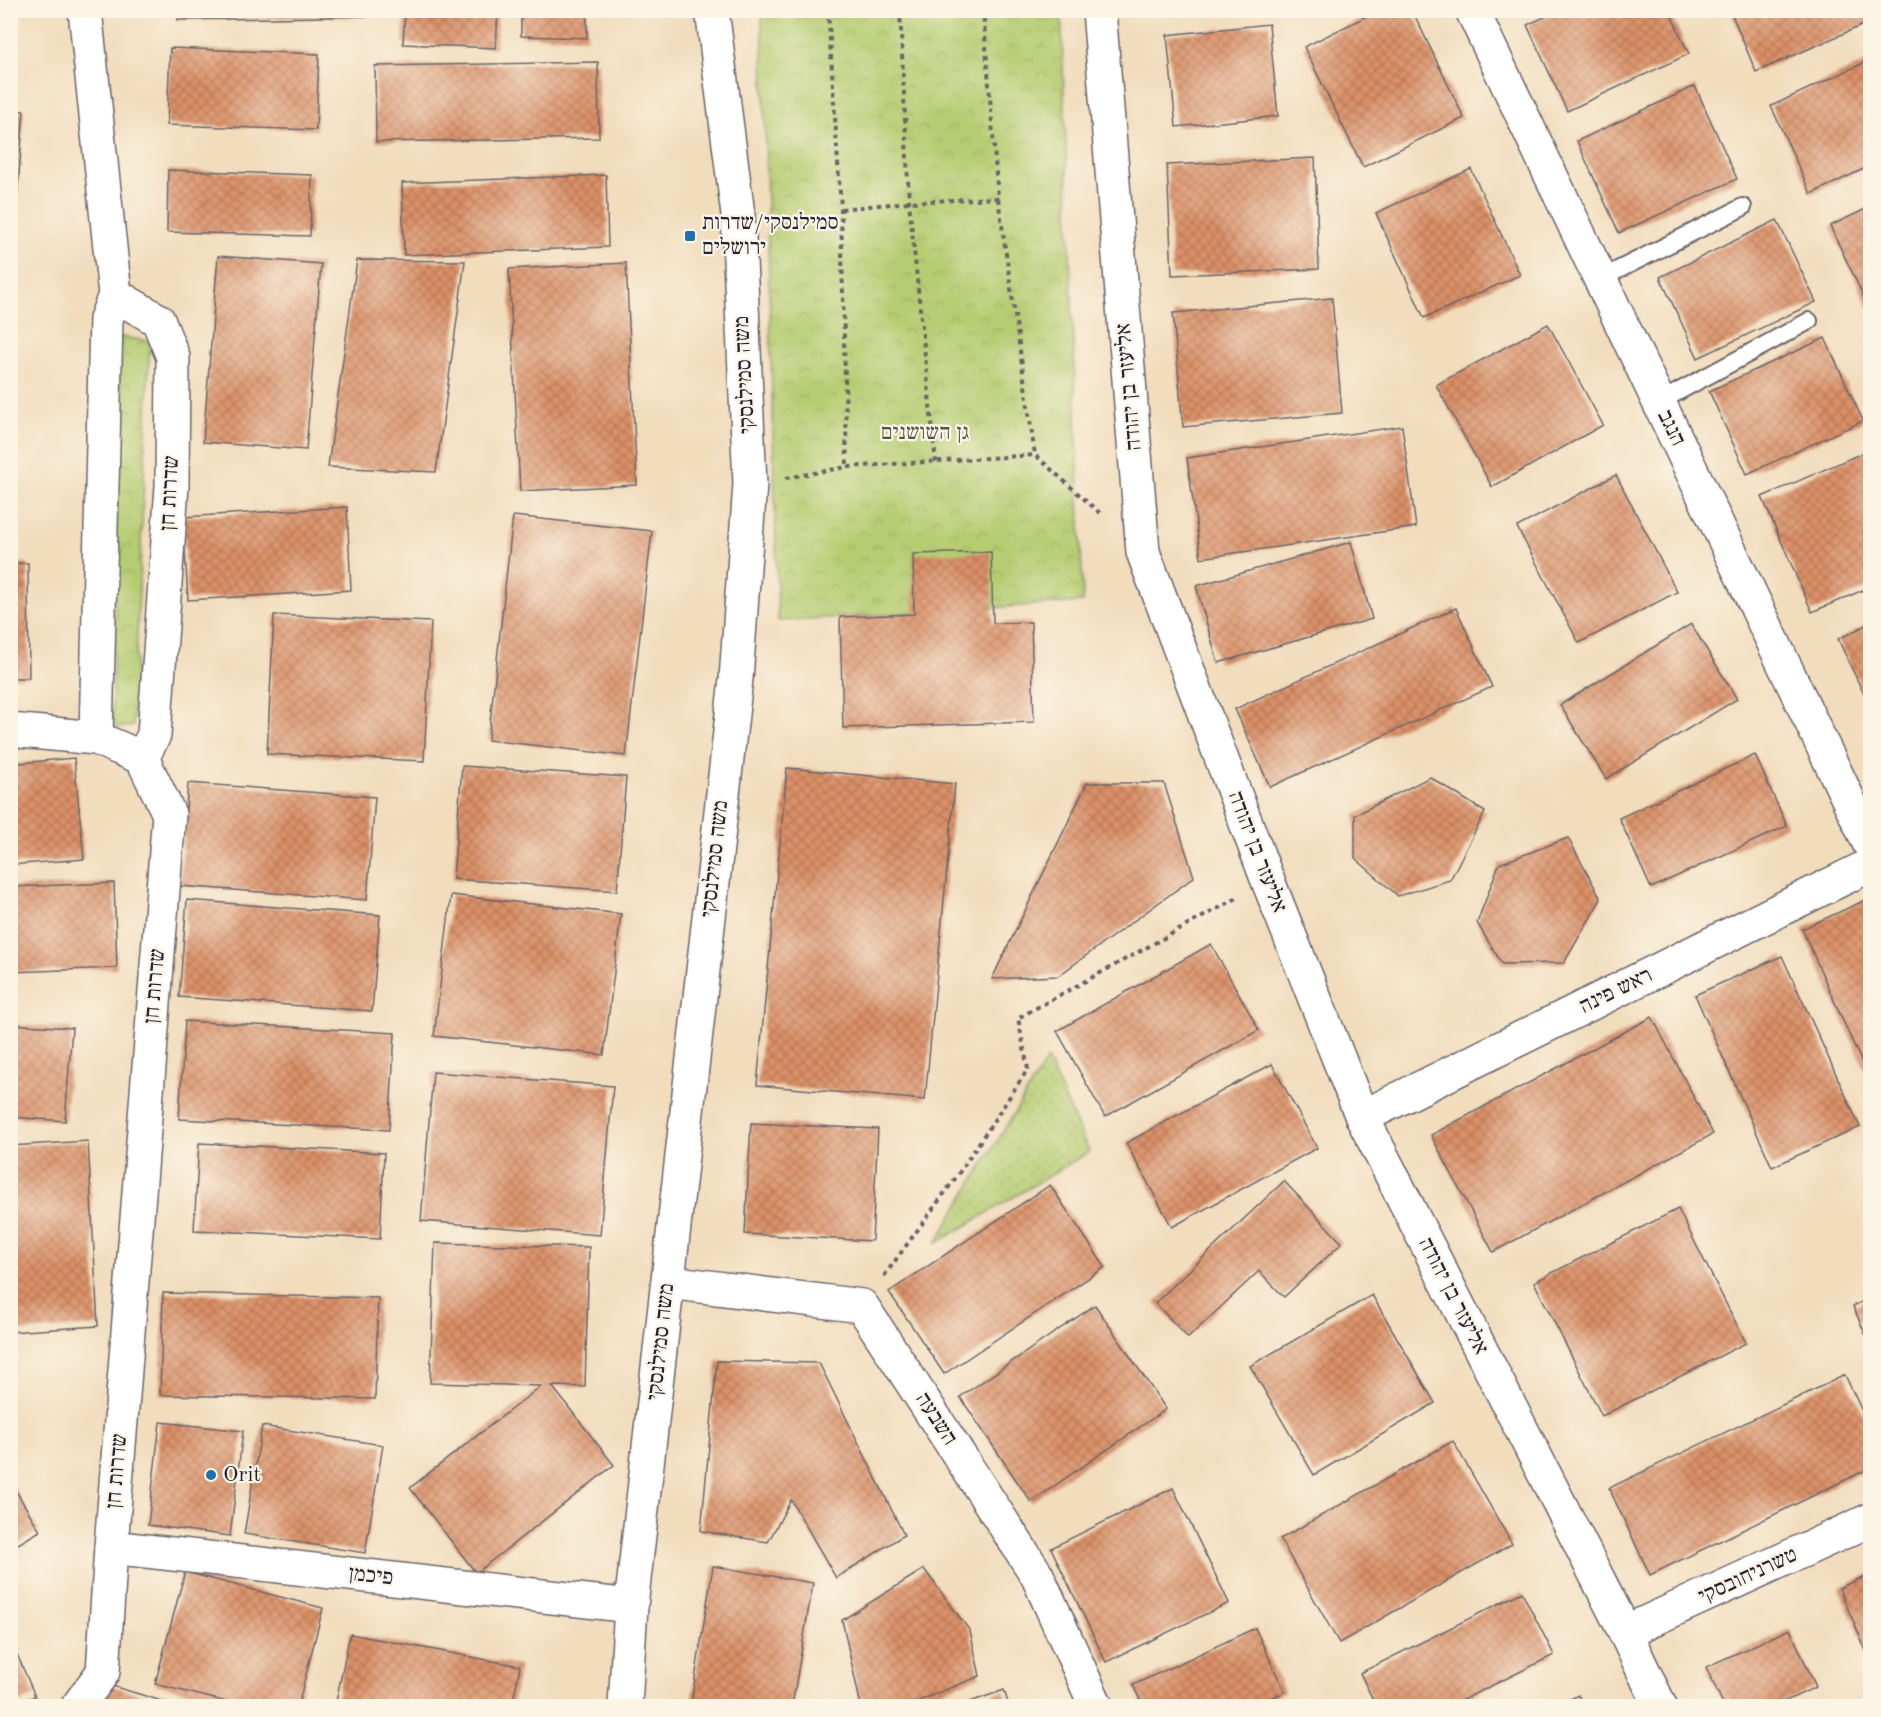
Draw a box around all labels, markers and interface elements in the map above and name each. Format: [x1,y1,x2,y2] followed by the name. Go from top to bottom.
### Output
[702,211,839,259] place label: סמילנסקי/שדרות ירושלים
[683,229,697,243] marker: סמילנסקי/שדרות ירושלים
[730,316,759,435] street label: משה סמילנסקי
[1111,322,1146,452] street label: אליעזר בן יהודה
[1653,407,1689,449] street label: הנגב
[881,422,969,444] park label: גן השושנים
[157,455,183,531] street label: שדרות חן
[1224,788,1291,916] street label: אליעזר בן יהודה
[697,799,732,919] street label: משה סמילנסקי
[141,948,169,1024] street label: שדרות חן
[1576,964,1656,1018] street label: ראש פינה
[1414,1233,1493,1358] street label: אליעזר בן יהודה
[643,1282,678,1402] street label: משה סמילנסקי
[911,1389,961,1449] street label: השבעה
[103,1433,131,1509] street label: שדרות חן
[223,1464,261,1486] place label: Orit
[204,1468,218,1482] marker: Orit
[1695,1544,1801,1608] street label: טשרניחובסקי
[348,1563,394,1589] street label: פיכמן

